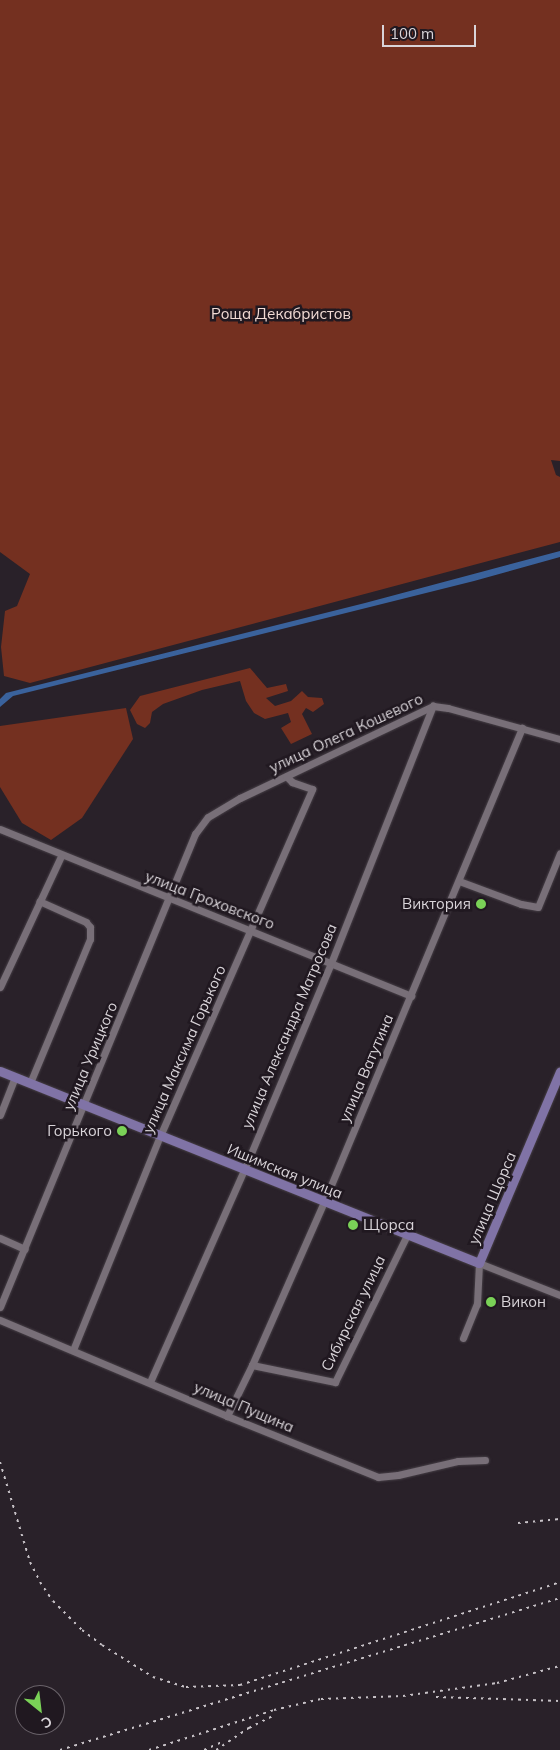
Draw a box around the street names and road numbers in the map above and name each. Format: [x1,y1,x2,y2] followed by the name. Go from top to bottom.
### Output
[266,689,426,777] street label: улица Олега Кошевого
[143,867,277,933] street label: улица Гроховского
[237,921,341,1131] street label: улица Александра Матросова
[139,962,229,1136] street label: улица Максима Горького
[59,999,121,1113] street label: улица Урицкого
[335,1011,397,1125] street label: улица Ватутина
[225,1140,345,1202] street label: Ишимская улица
[464,1149,520,1247] street label: улица Щорса
[317,1252,389,1374] street label: Сибирская улица
[191,1378,297,1436] street label: улица Пущина

